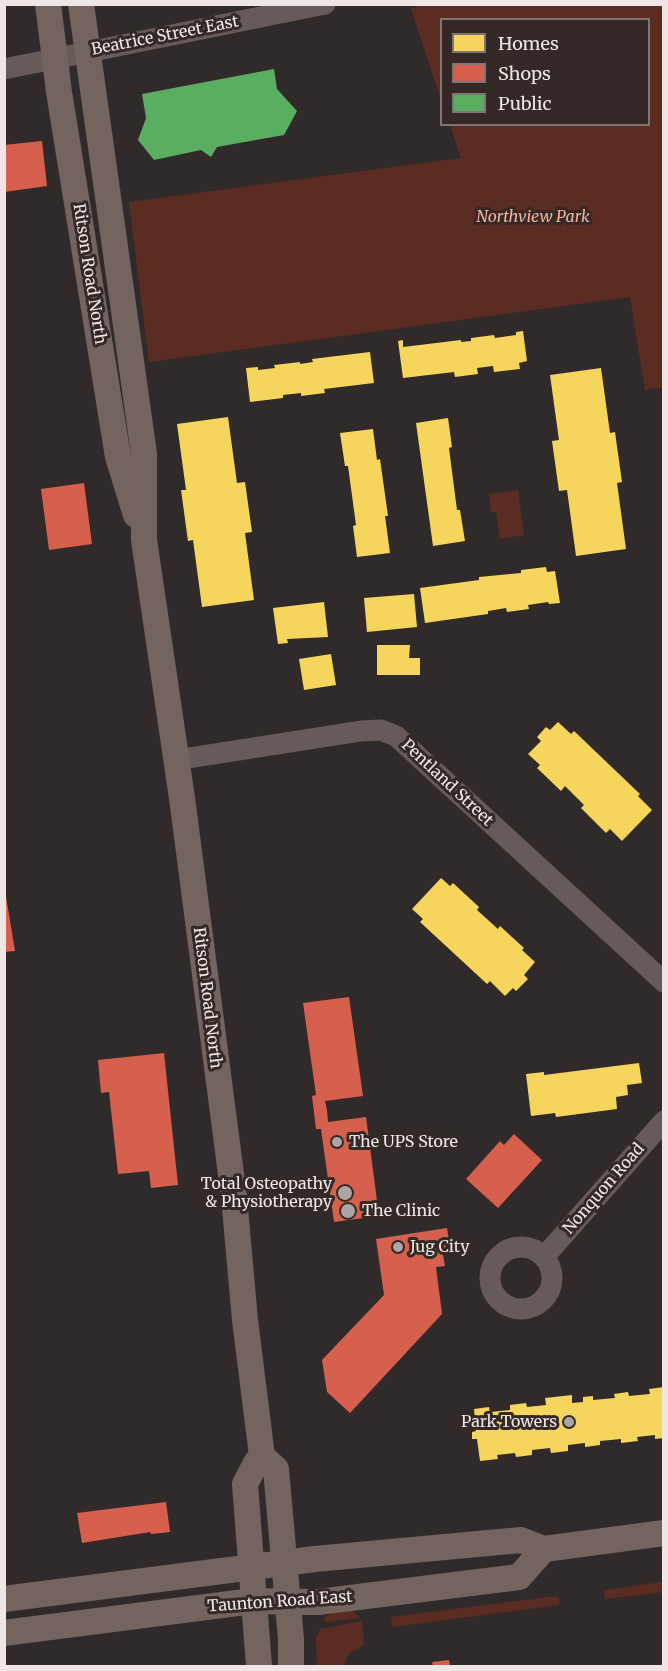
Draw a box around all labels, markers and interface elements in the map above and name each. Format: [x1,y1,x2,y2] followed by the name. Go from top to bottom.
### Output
[90,12,240,60] street label: Beatrice Street East
[440,18,650,126] legend
[498,32,559,55] text: Homes
[498,62,551,85] text: Shops
[498,92,552,115] text: Public
[68,202,110,346] street label: Ritson Road North
[476,207,590,227] park label: Northview Park
[397,736,497,830] street label: Pentland Street
[189,926,225,1070] street label: Ritson Road North
[349,1132,458,1152] place label: The UPS Store
[330,1135,344,1149] marker: The UPS Store
[559,1140,649,1238] street label: Nonquon Road
[201,1174,332,1212] place label: Total Osteopathy & Physiotherapy
[336,1184,354,1202] marker: Total Osteopathy & Physiotherapy
[362,1201,440,1221] place label: The Clinic
[339,1202,357,1220] marker: The Clinic
[410,1237,469,1257] place label: Jug City
[391,1240,405,1254] marker: Jug City
[461,1412,557,1432] place label: Park Towers
[562,1415,576,1429] marker: Park Towers
[207,1587,353,1617] street label: Taunton Road East

